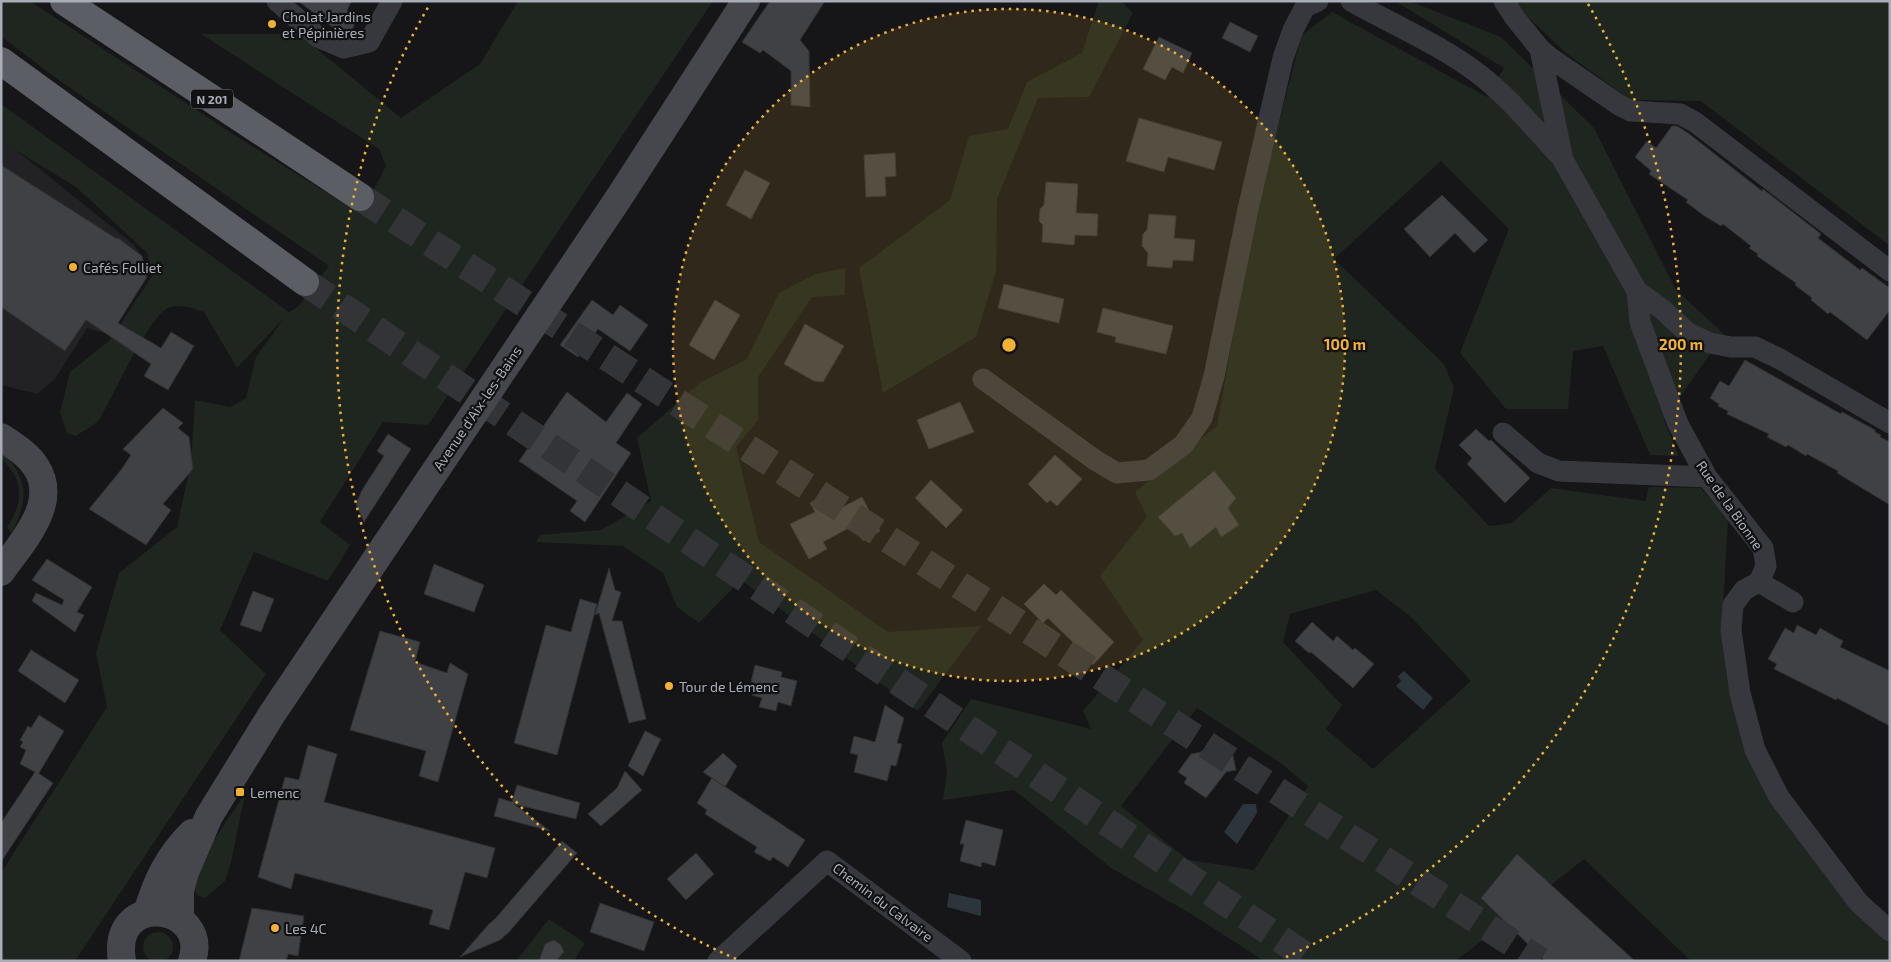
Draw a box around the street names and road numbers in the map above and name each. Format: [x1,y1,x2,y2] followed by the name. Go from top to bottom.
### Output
[191,90,233,108] road number: N 201
[429,343,525,473] street label: Avenue d'Aix-les-Bains
[1693,457,1767,553] street label: Rue de la Bionne
[830,859,936,945] street label: Chemin du Calvaire

